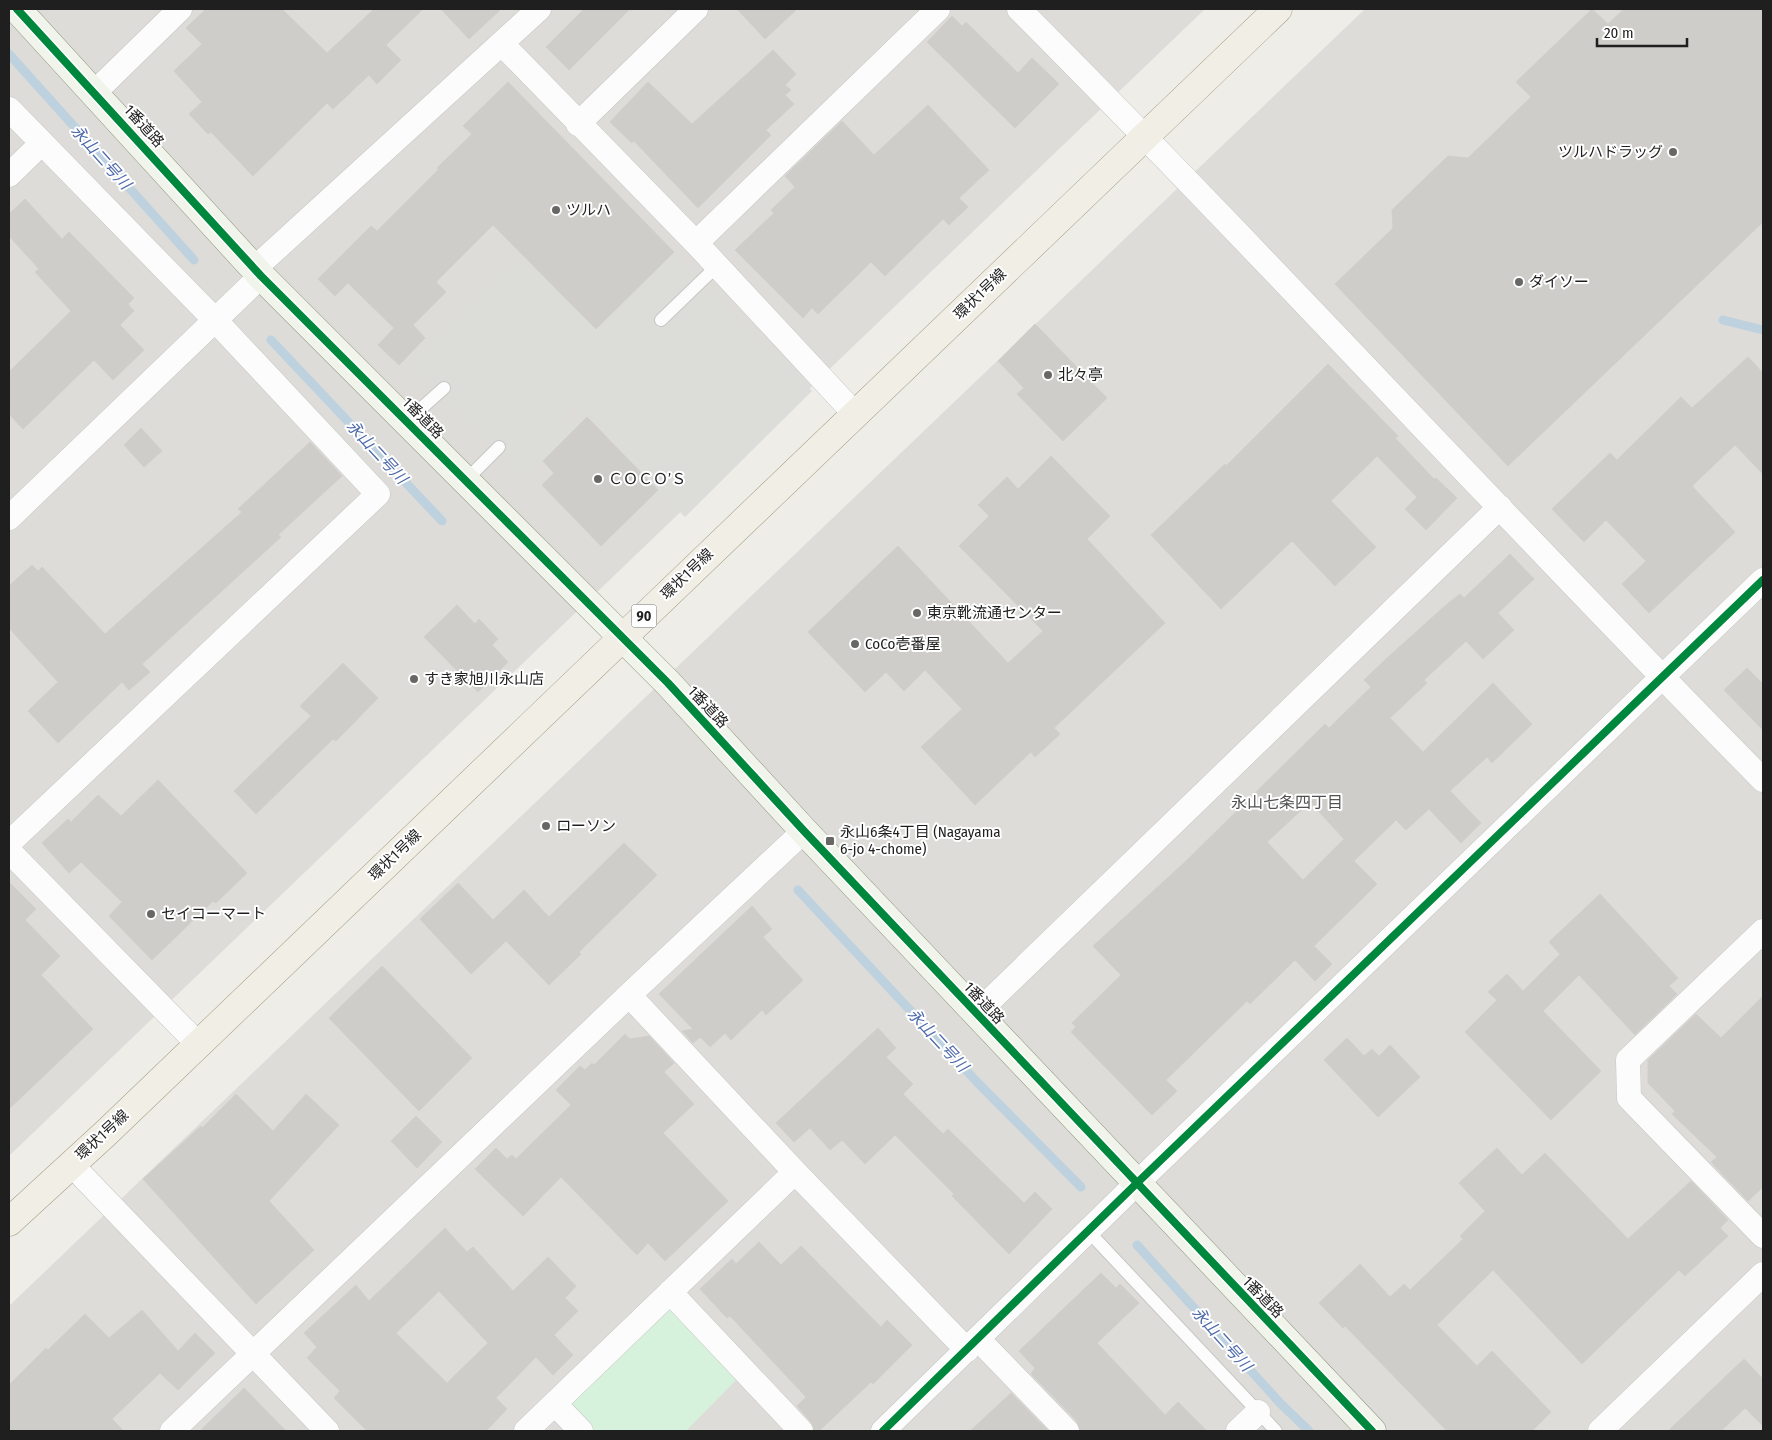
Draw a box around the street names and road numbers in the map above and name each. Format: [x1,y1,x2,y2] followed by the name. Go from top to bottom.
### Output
[120,101,168,151] street label: 1番道路
[950,265,1010,323] street label: 環状1号線
[399,394,447,442] street label: 1番道路
[657,545,717,603] street label: 環状1号線
[632,604,656,628] road number: 90
[684,682,732,732] street label: 1番道路
[365,826,425,884] street label: 環状1号線
[960,978,1008,1028] street label: 1番道路
[72,1106,132,1164] street label: 環状1号線
[1239,1272,1287,1322] street label: 1番道路

